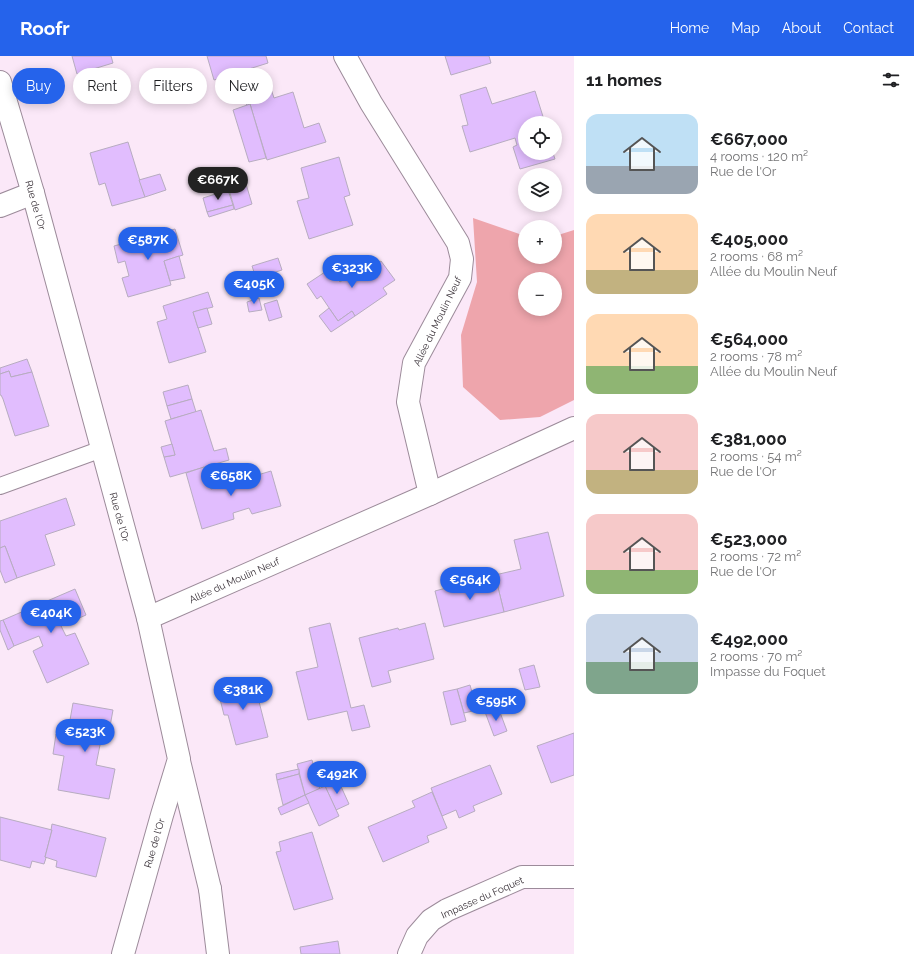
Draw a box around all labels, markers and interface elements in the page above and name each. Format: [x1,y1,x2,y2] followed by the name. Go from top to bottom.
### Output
[20,17,70,39] text: Roofr
[670,20,709,36] text: Home
[731,20,760,36] text: Map
[782,20,821,36] text: About
[843,20,894,36] text: Contact
[12,68,65,104] chip: Buy
[73,68,131,104] chip: Rent
[139,68,207,104] chip: Filters
[215,68,273,104] chip: New
[880,69,902,91] icon: filters
[586,70,662,90] text: 11 homes
[518,116,562,316] map controls
[518,116,562,160] button: locate
[710,129,788,149] text: €667,000
[618,130,666,178] icon: home
[710,149,808,164] text: 4 rooms · 120 m²
[710,164,776,179] text: Rue de l'Or
[190,167,246,201] pin: €667K
[518,168,562,212] button: layers
[197,172,239,187] text: €667K
[23,179,48,232] street label: Rue de l'Or
[518,220,562,264] button: +
[120,227,176,261] pin: €587K
[710,229,788,249] text: €405,000
[618,230,666,278] icon: home
[127,232,169,247] text: €587K
[710,249,803,264] text: 2 rooms · 68 m²
[324,255,380,289] pin: €323K
[332,260,372,275] text: €323K
[710,264,837,279] text: Allée du Moulin Neuf
[226,271,282,305] pin: €405K
[518,272,562,316] button: −
[411,274,464,368] street label: Allée du Moulin Neuf
[233,276,275,291] text: €405K
[710,329,788,349] text: €564,000
[618,330,666,378] icon: home
[710,349,802,364] text: 2 rooms · 78 m²
[710,364,837,379] text: Allée du Moulin Neuf
[710,429,787,449] text: €381,000
[618,430,666,478] icon: home
[710,449,802,464] text: 2 rooms · 54 m²
[203,463,259,497] pin: €658K
[710,464,776,479] text: Rue de l'Or
[210,468,252,483] text: €658K
[108,491,132,544] street label: Rue de l'Or
[710,529,787,549] text: €523,000
[618,530,666,578] icon: home
[710,549,801,564] text: 2 rooms · 72 m²
[187,555,282,605] street label: Allée du Moulin Neuf
[710,564,776,579] text: Rue de l'Or
[442,567,498,601] pin: €564K
[449,572,491,587] text: €564K
[23,600,79,634] pin: €404K
[30,605,72,620] text: €404K
[710,629,788,649] text: €492,000
[618,630,666,678] icon: home
[710,649,802,664] text: 2 rooms · 70 m²
[710,664,826,679] text: Impasse du Foquet
[215,677,271,711] pin: €381K
[223,682,263,697] text: €381K
[468,688,524,722] pin: €595K
[475,693,517,708] text: €595K
[57,719,113,753] pin: €523K
[65,724,105,739] text: €523K
[309,761,365,795] pin: €492K
[316,766,358,781] text: €492K
[142,817,167,869] street label: Rue de l'Or
[439,874,526,921] street label: Impasse du Foquet

